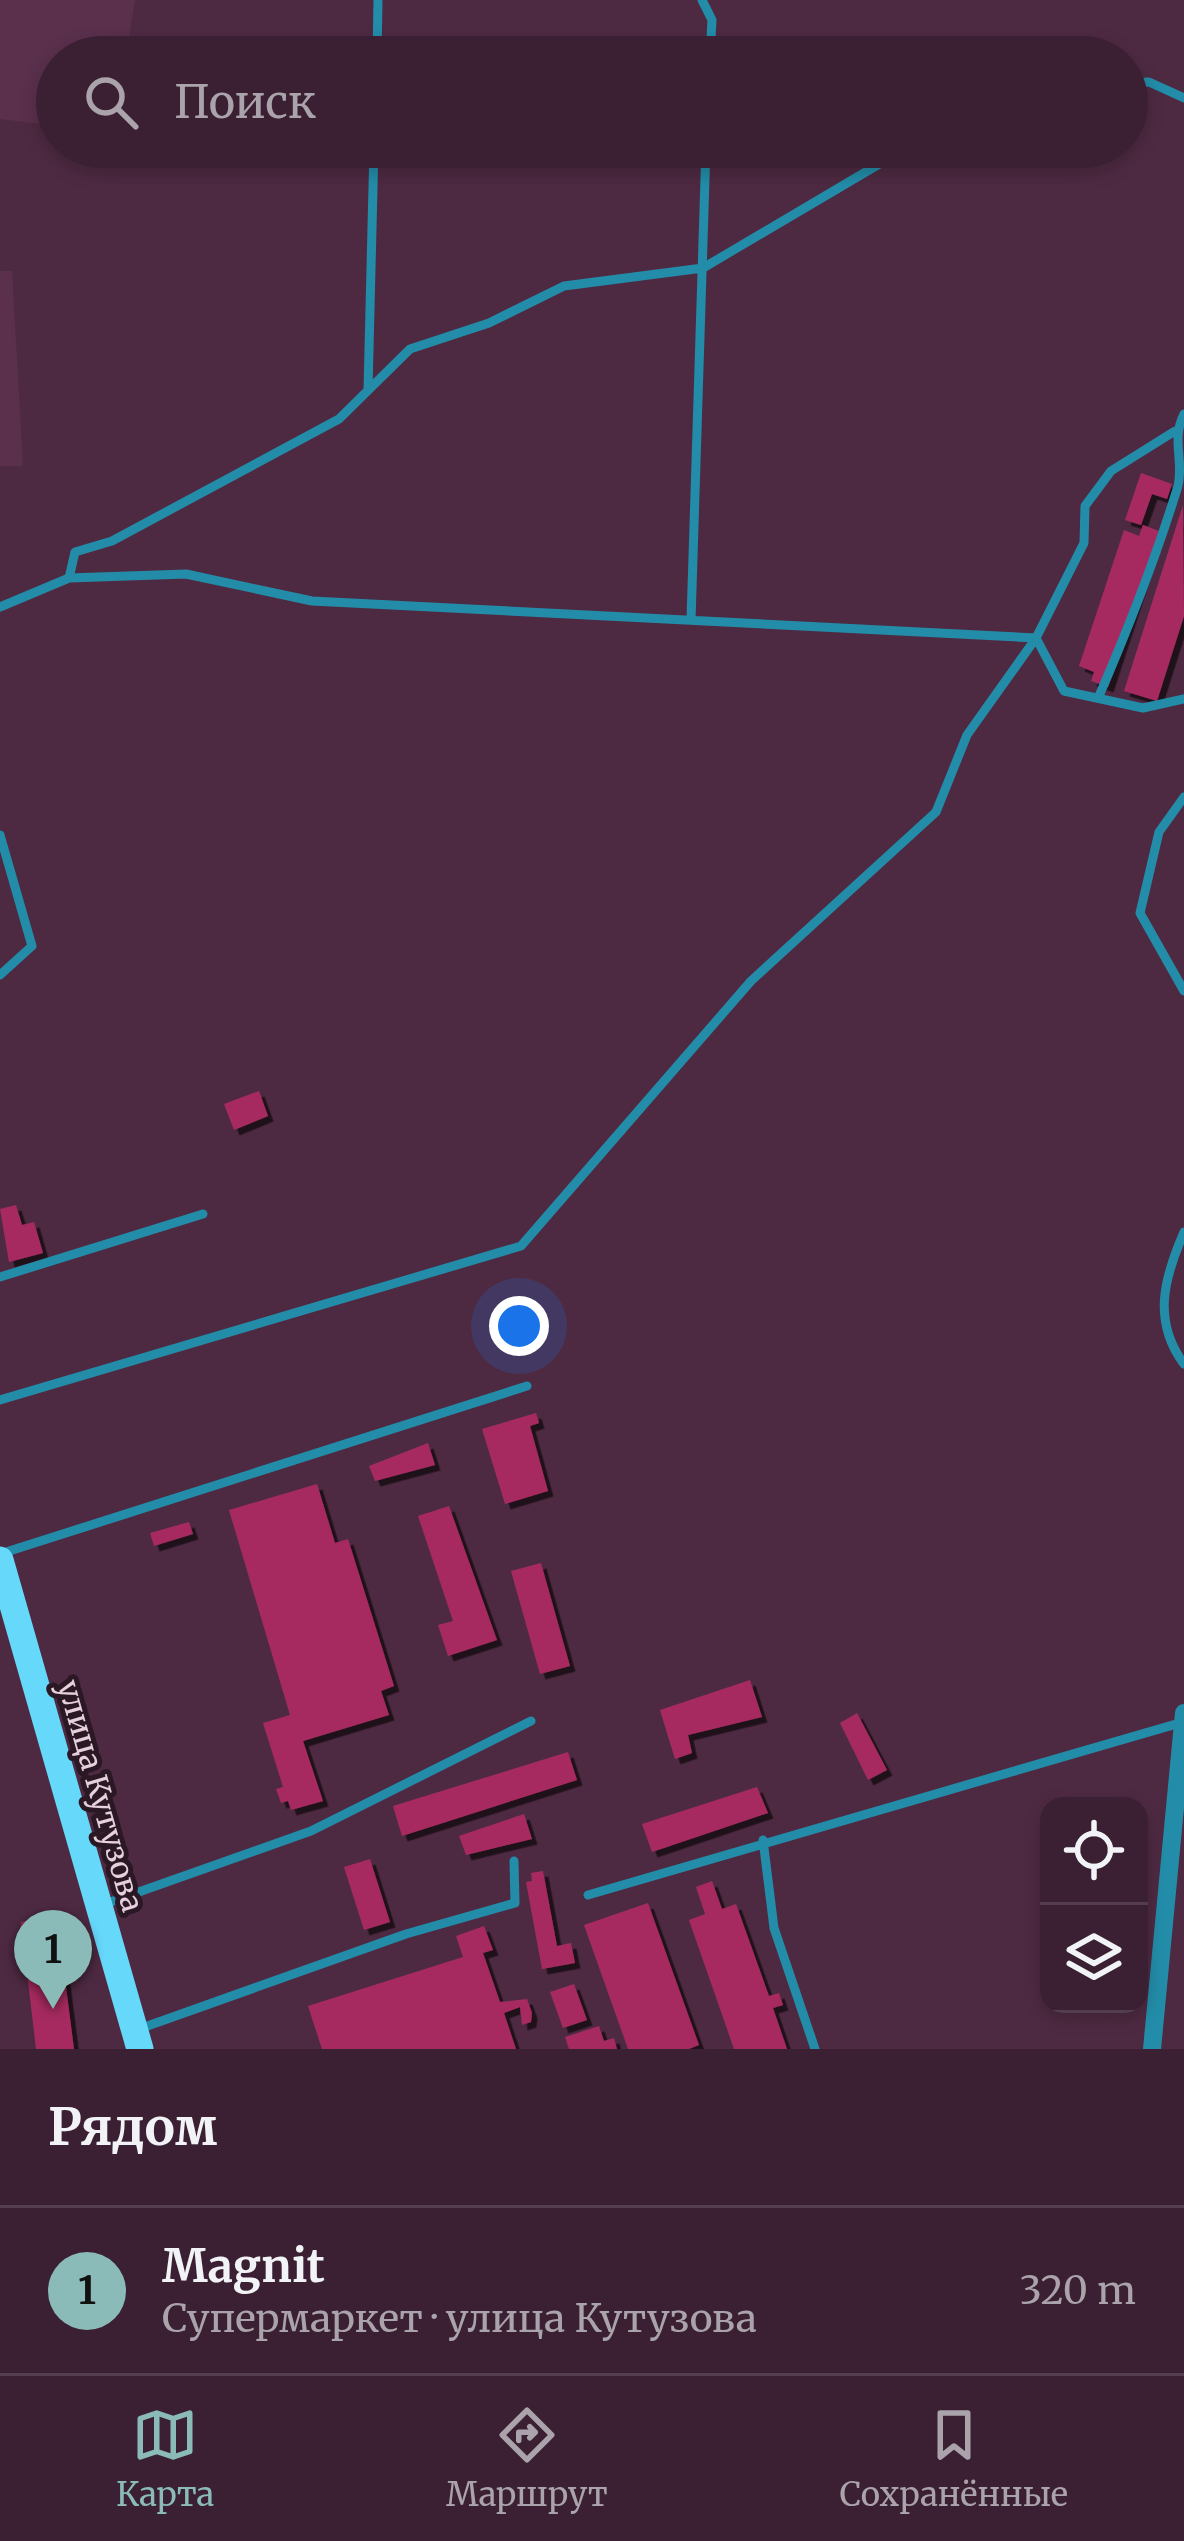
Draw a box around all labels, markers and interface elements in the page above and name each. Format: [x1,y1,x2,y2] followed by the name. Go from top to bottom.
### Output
[36,36,1148,168] search box
[78,69,144,135] icon: search
[174,74,316,130] text: Поиск
[489,1296,549,1356] your location
[50,1675,152,1916] street label: улица Кутузова
[1040,1797,1148,2013] map controls
[1040,1797,1148,1905] button: locate
[1040,1905,1148,2013] button: layers
[14,1910,92,2009] pin: 1
[48,2095,217,2159] text: Рядом
[162,2238,325,2294] text: Magnit
[78,2266,96,2315] text: 1
[1019,2266,1136,2315] text: 320 m
[162,2294,757,2343] text: Супермаркет · улица Кутузова
[116,2402,214,2515] tab: Карта
[446,2402,608,2515] tab: Маршрут
[840,2402,1068,2515] tab: Сохранённые

